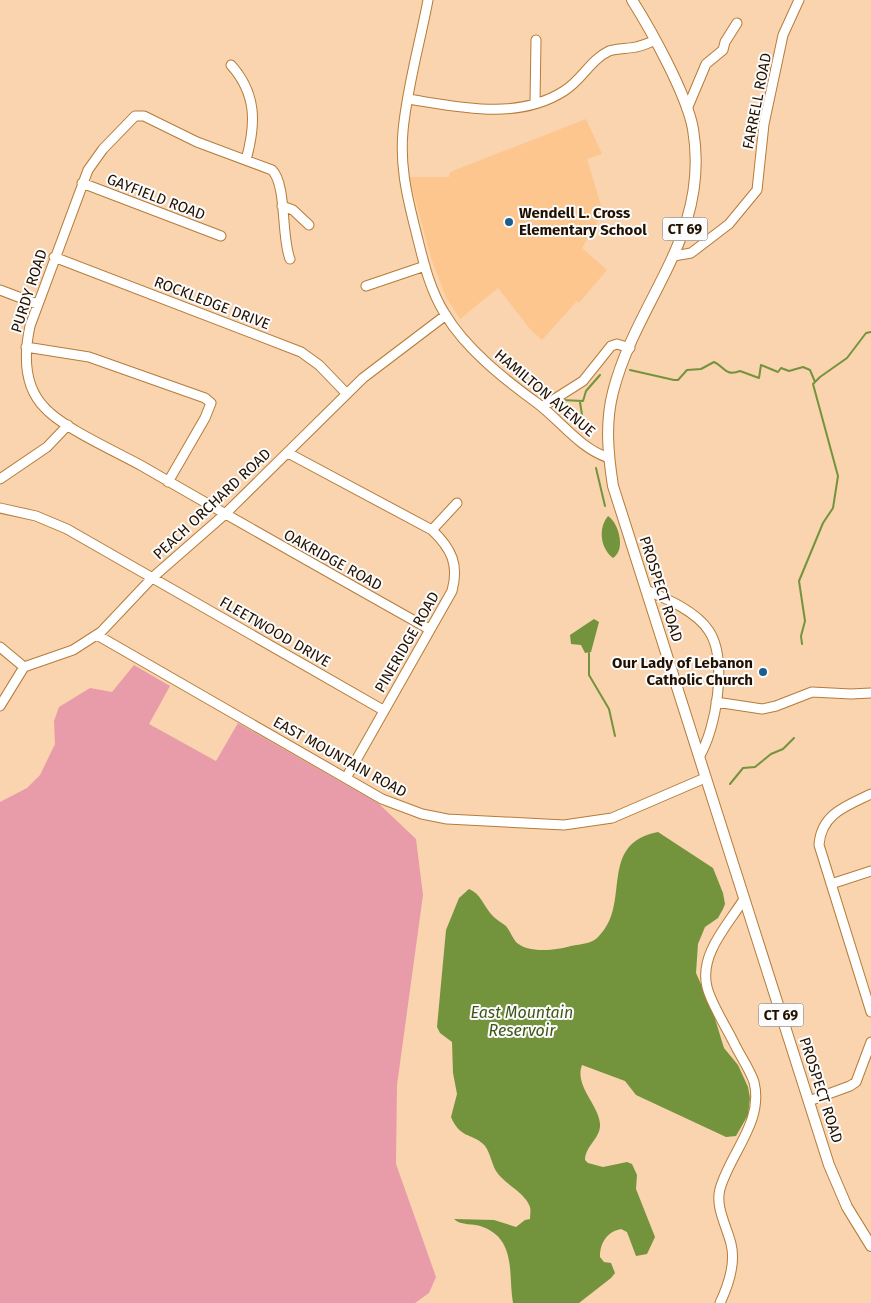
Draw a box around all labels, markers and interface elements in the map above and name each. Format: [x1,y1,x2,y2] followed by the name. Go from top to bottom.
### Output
[739,51,775,151] street label: FARRELL ROAD
[104,170,208,224] street label: GAYFIELD ROAD
[519,204,647,239] place label: Wendell L. Cross Elementary School
[503,216,515,228] marker: Wendell L. Cross Elementary School
[662,218,708,240] road number: CT 69
[7,247,51,335] street label: PURDY ROAD
[151,273,273,333] street label: ROCKLEDGE DRIVE
[491,346,599,440] street label: HAMILTON AVENUE
[149,445,275,563] street label: PEACH ORCHARD ROAD
[281,526,385,594] street label: OAKRIDGE ROAD
[635,534,687,644] street label: PROSPECT ROAD
[371,588,443,696] street label: PINERIDGE ROAD
[216,593,334,671] street label: FLEETWOOD DRIVE
[612,654,753,689] place label: Our Lady of Lebanon Catholic Church
[757,666,769,678] marker: Our Lady of Lebanon Catholic Church
[270,713,410,801] street label: EAST MOUNTAIN ROAD
[471,1003,573,1040] water label: East Mountain Reservoir
[758,1004,804,1026] road number: CT 69
[795,1035,847,1145] street label: PROSPECT ROAD

